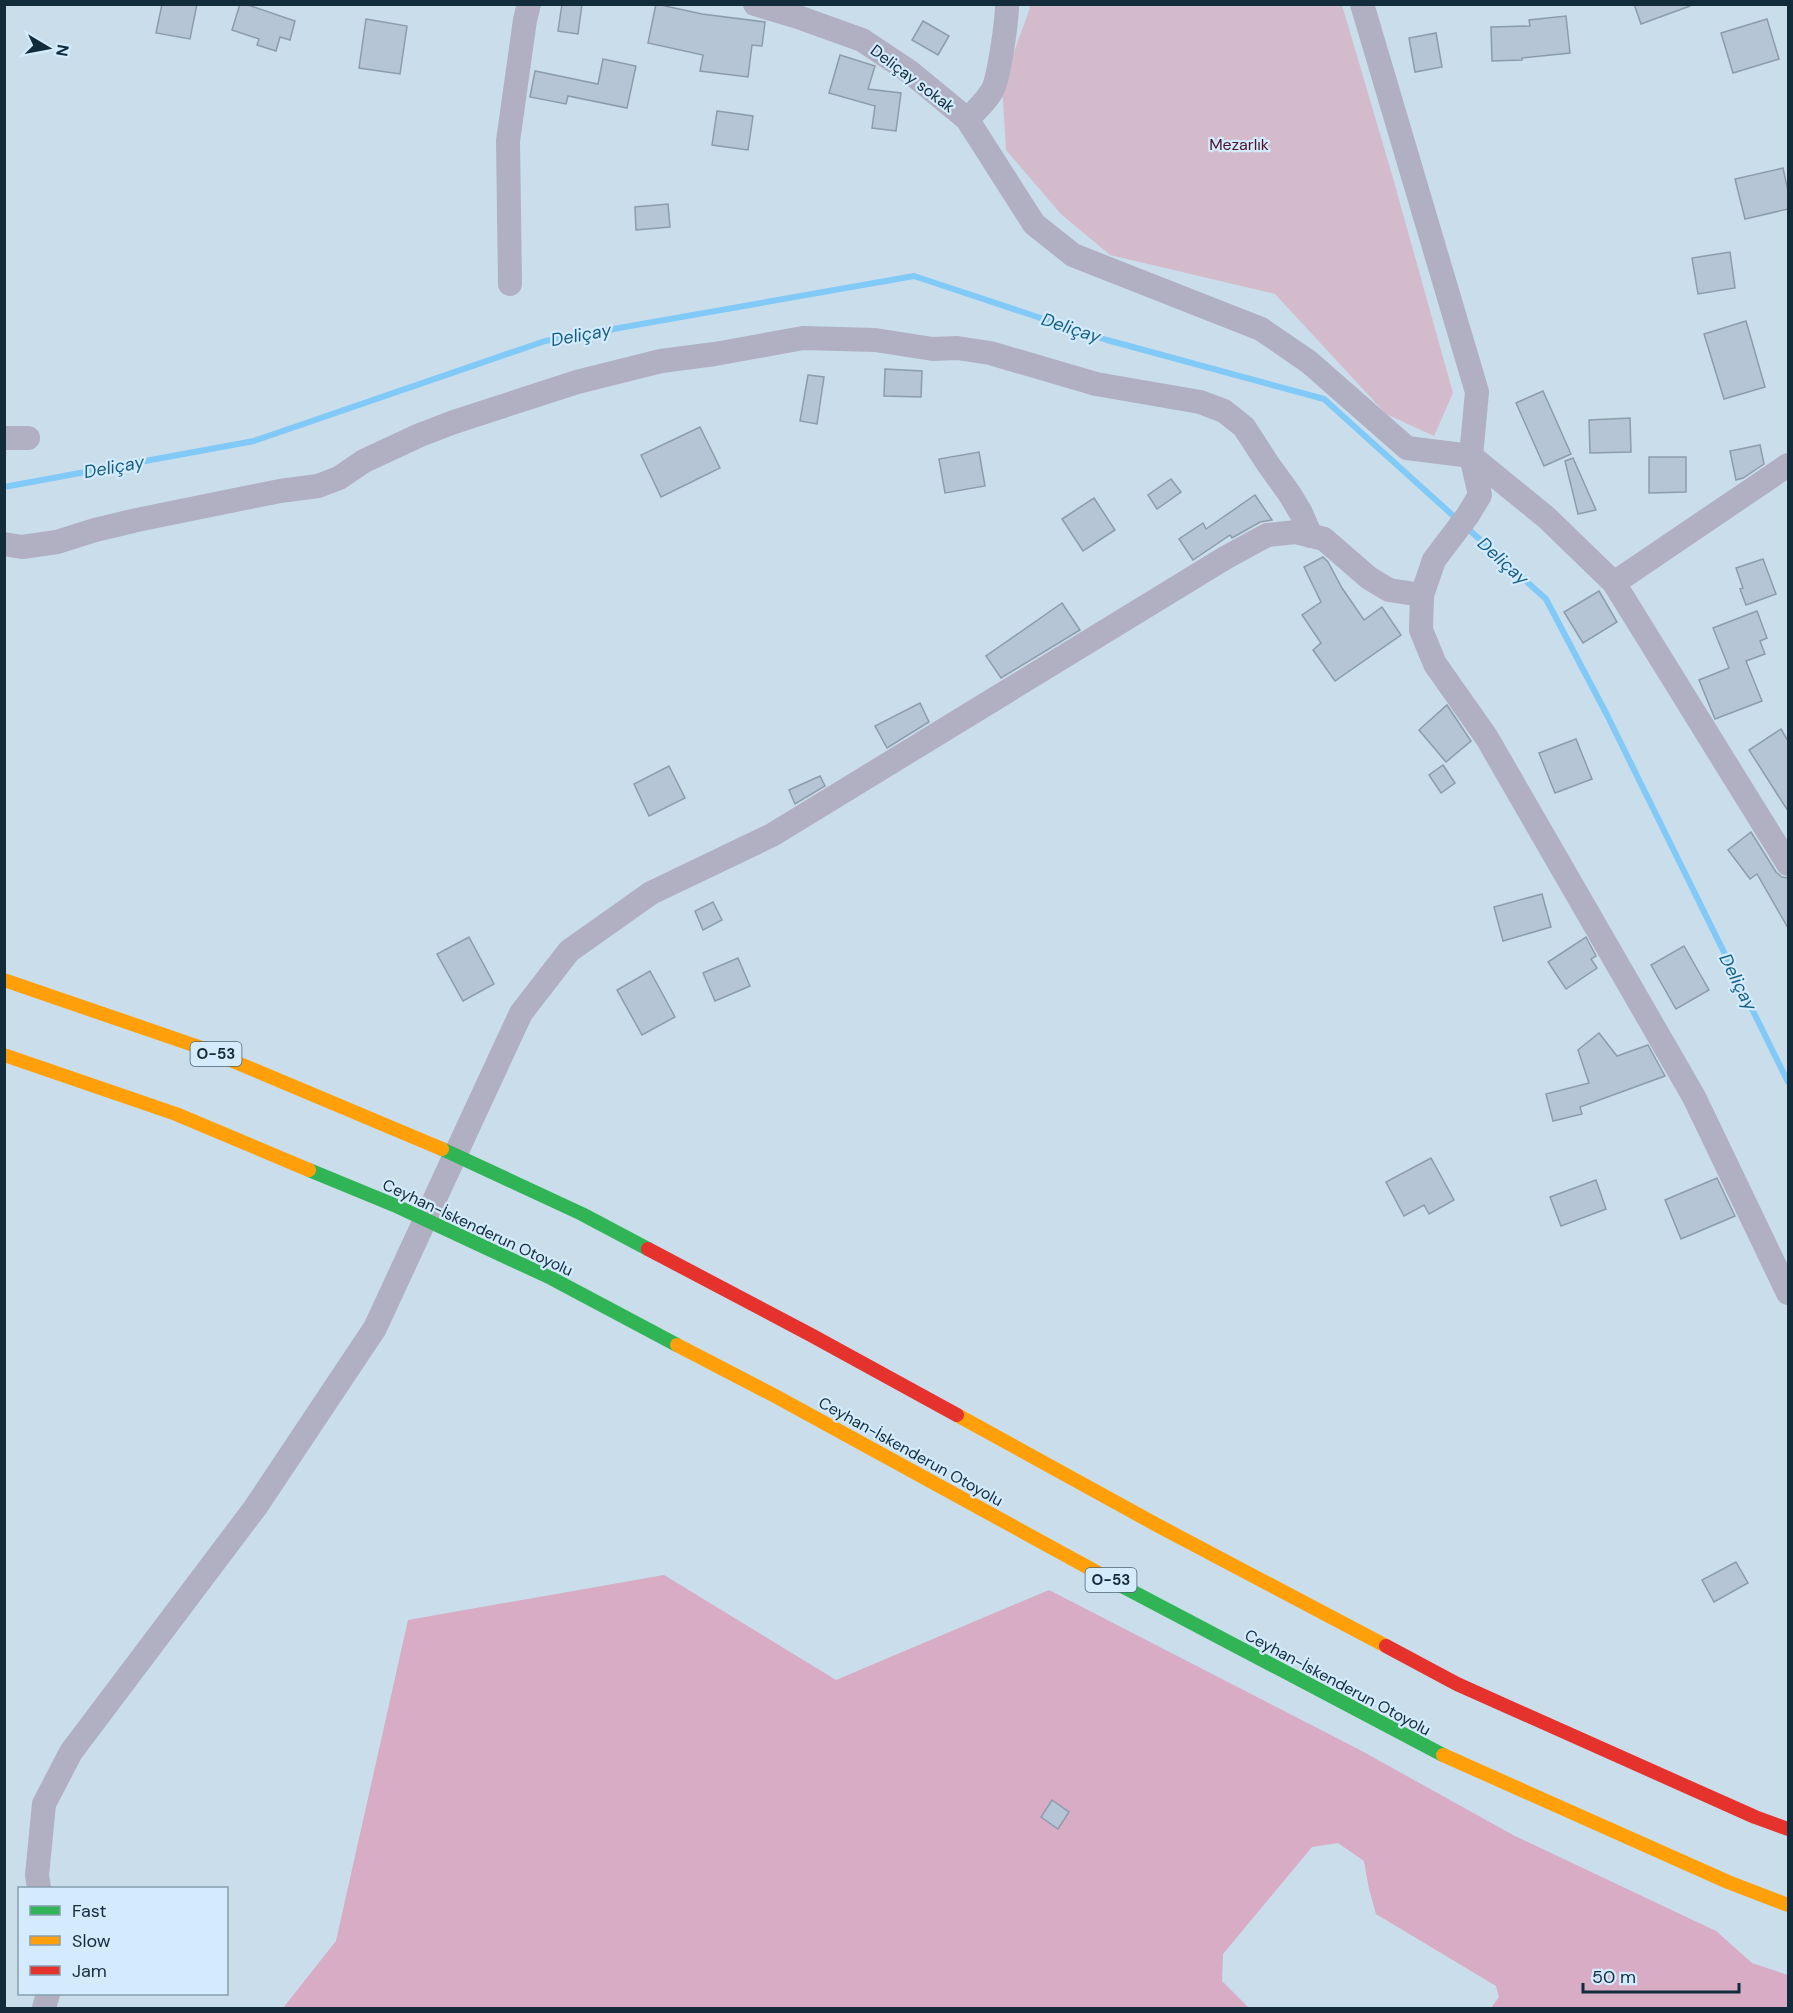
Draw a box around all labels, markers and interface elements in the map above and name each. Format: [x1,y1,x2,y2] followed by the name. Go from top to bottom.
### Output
[18,18,78,78] north arrow
[866,40,959,117] street label: Deliçay sokak
[51,43,74,58] text: N
[1209,134,1269,155] park label: Mezarlık
[1038,307,1105,349] water label: Deliçay
[549,318,614,352] water label: Deliçay
[82,450,147,484] water label: Deliçay
[1472,532,1534,591] water label: Deliçay
[1713,949,1763,1015] water label: Deliçay
[190,1042,242,1066] road number: O-53
[379,1174,576,1281] street label: Ceyhan-İskenderun Otoyolu
[815,1392,1007,1511] street label: Ceyhan-İskenderun Otoyolu
[1086,1568,1136,1592] road number: O-53
[1241,1624,1434,1740] street label: Ceyhan-İskenderun Otoyolu
[18,1887,228,1995] legend
[72,1899,107,1923] text: Fast
[72,1929,111,1953] text: Slow
[1583,1956,1739,1994] scale bar
[72,1959,107,1983] text: Jam
[1592,1965,1636,1989] text: 50 m

